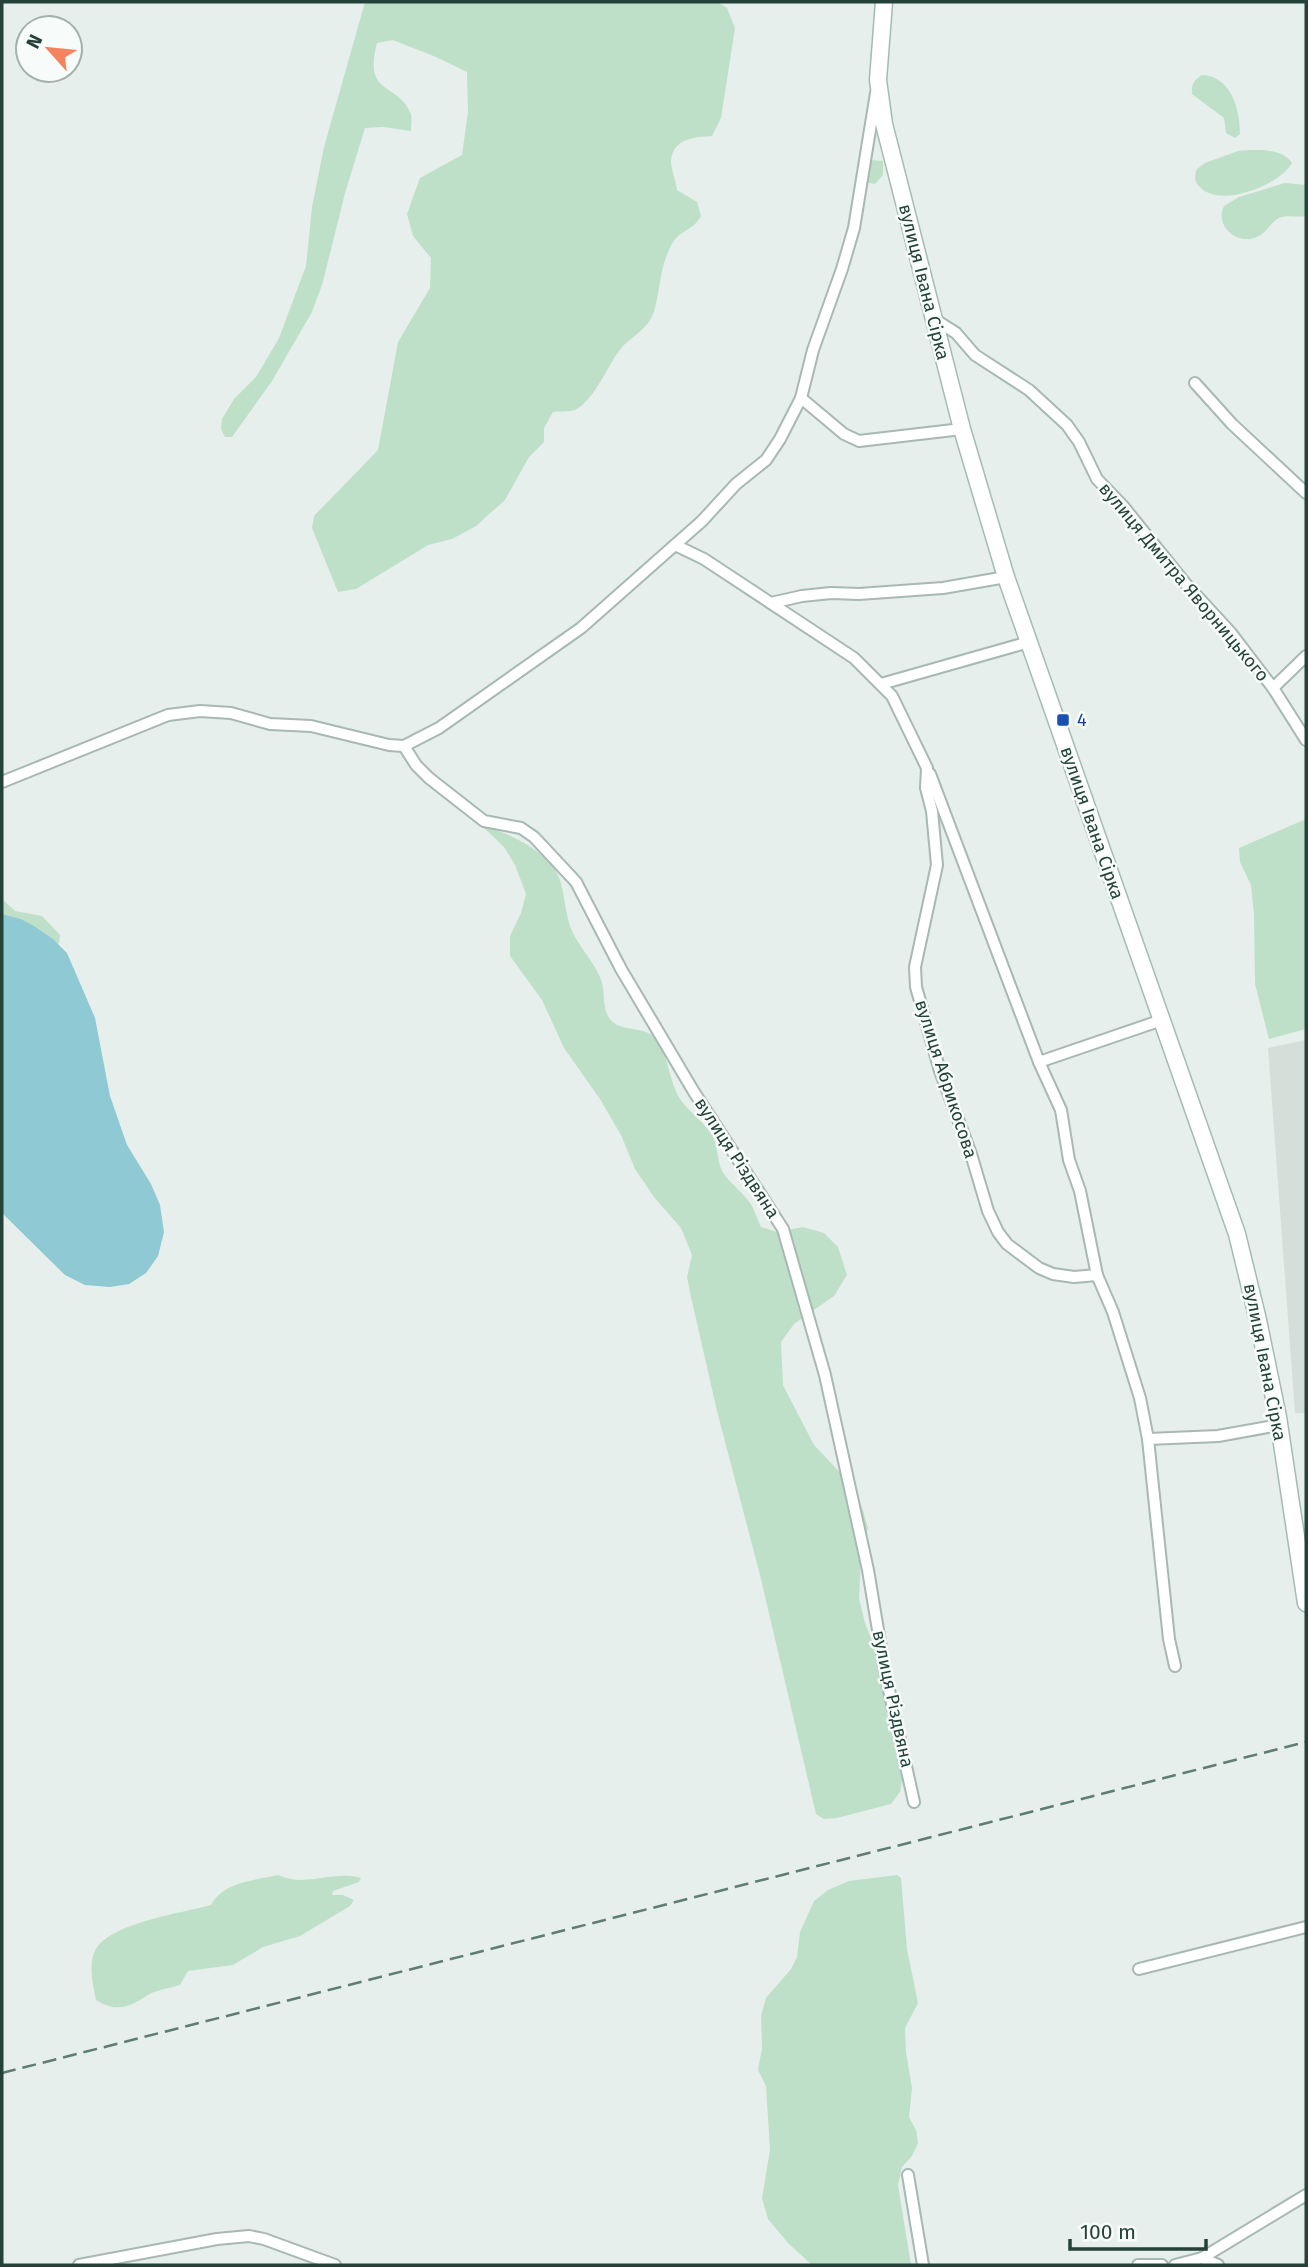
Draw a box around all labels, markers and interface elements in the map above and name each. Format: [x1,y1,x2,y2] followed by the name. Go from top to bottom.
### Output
[14,14,84,84] north arrow
[21,31,47,52] text: N
[894,202,954,362] street label: вулиця Івана Сірка
[1094,478,1274,686] street label: вулиця Дмитра Яворницького
[1077,709,1087,731] place label: 4
[1055,712,1071,728] marker: 4
[1056,744,1128,902] street label: вулиця Івана Сірка
[910,997,982,1161] street label: вулиця Абрикосова
[690,1093,784,1223] street label: вулиця Різдвяна
[1239,1281,1291,1443] street label: вулиця Івана Сірка
[868,1628,918,1770] street label: вулиця Різдвяна
[1070,2208,1206,2252] scale bar
[1080,2219,1136,2245] text: 100 m

